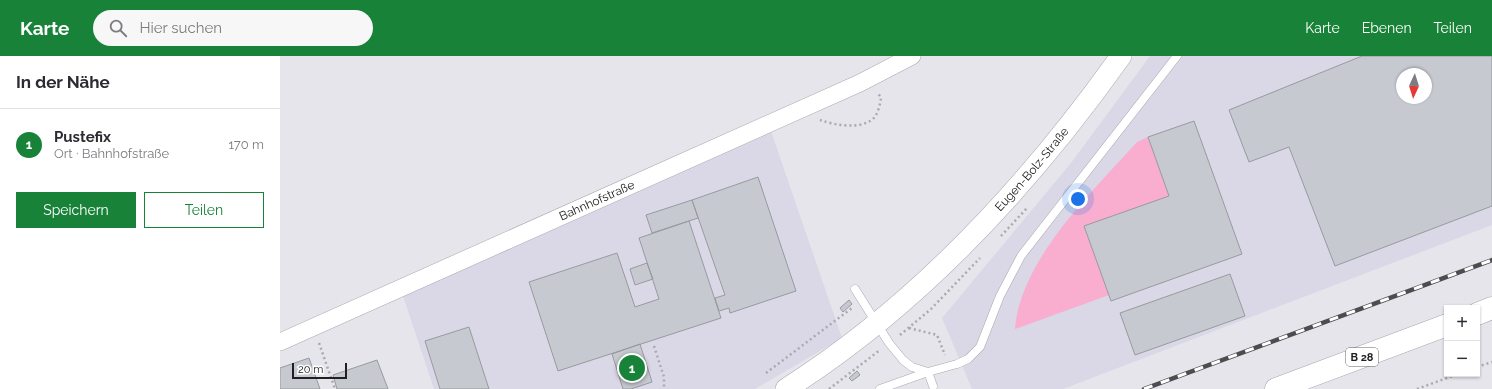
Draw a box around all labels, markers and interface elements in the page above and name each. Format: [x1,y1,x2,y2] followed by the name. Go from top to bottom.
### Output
[93,10,373,46] search box
[20,17,69,39] text: Karte
[107,17,129,39] icon: search
[139,19,222,37] text: Hier suchen
[1305,20,1340,36] text: Karte
[1362,20,1412,36] text: Ebenen
[1434,20,1472,36] text: Teilen
[1396,68,1432,104] north arrow
[16,72,110,92] text: In der Nähe
[992,125,1072,214] street label: Eugen-Bolz-Straße
[54,128,111,146] text: Pustefix
[26,137,32,152] text: 1
[228,137,264,152] text: 170 m
[54,146,169,161] text: Ort · Bahnhofstraße
[557,178,637,223] street label: Bahnhofstraße
[1068,189,1088,209] your location
[16,192,136,228] button: Speichern
[144,192,264,228] button: Teilen
[1444,305,1480,377] map controls
[1444,305,1480,341] button: +
[1444,341,1480,377] button: −
[1346,348,1378,366] road number: B 28
[619,353,645,383] pin: 1
[292,361,347,380] scale bar
[298,363,323,376] text: 20 m

